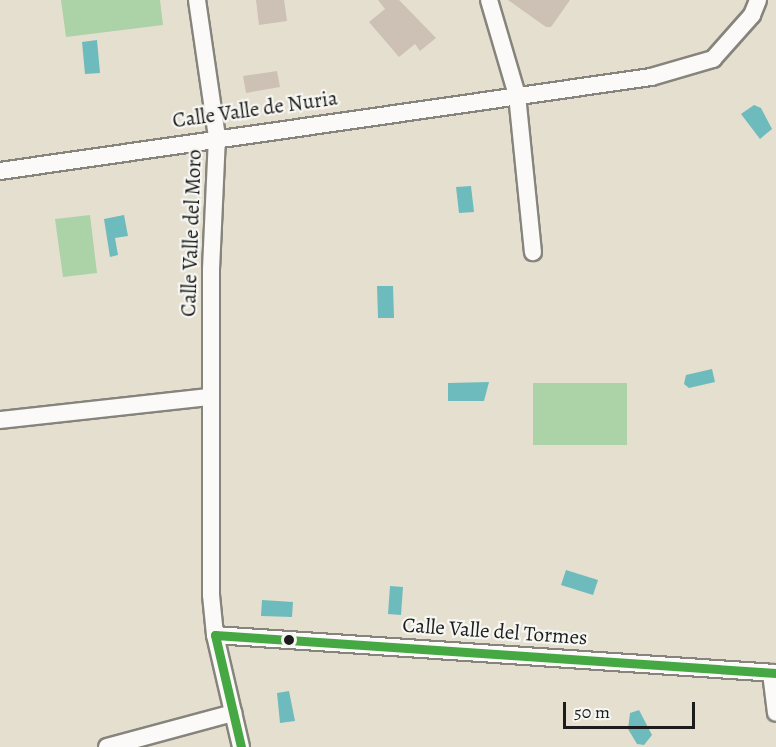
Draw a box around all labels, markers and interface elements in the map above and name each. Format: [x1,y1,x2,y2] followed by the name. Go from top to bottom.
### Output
[171,85,339,133] street label: Calle Valle de Nuria
[175,149,207,317] street label: Calle Valle del Moro
[402,612,588,650] street label: Calle Valle del Tormes
[283,634,295,646] unlabelled marker
[566,690,698,728] scale bar
[574,700,610,724] text: 50 m

